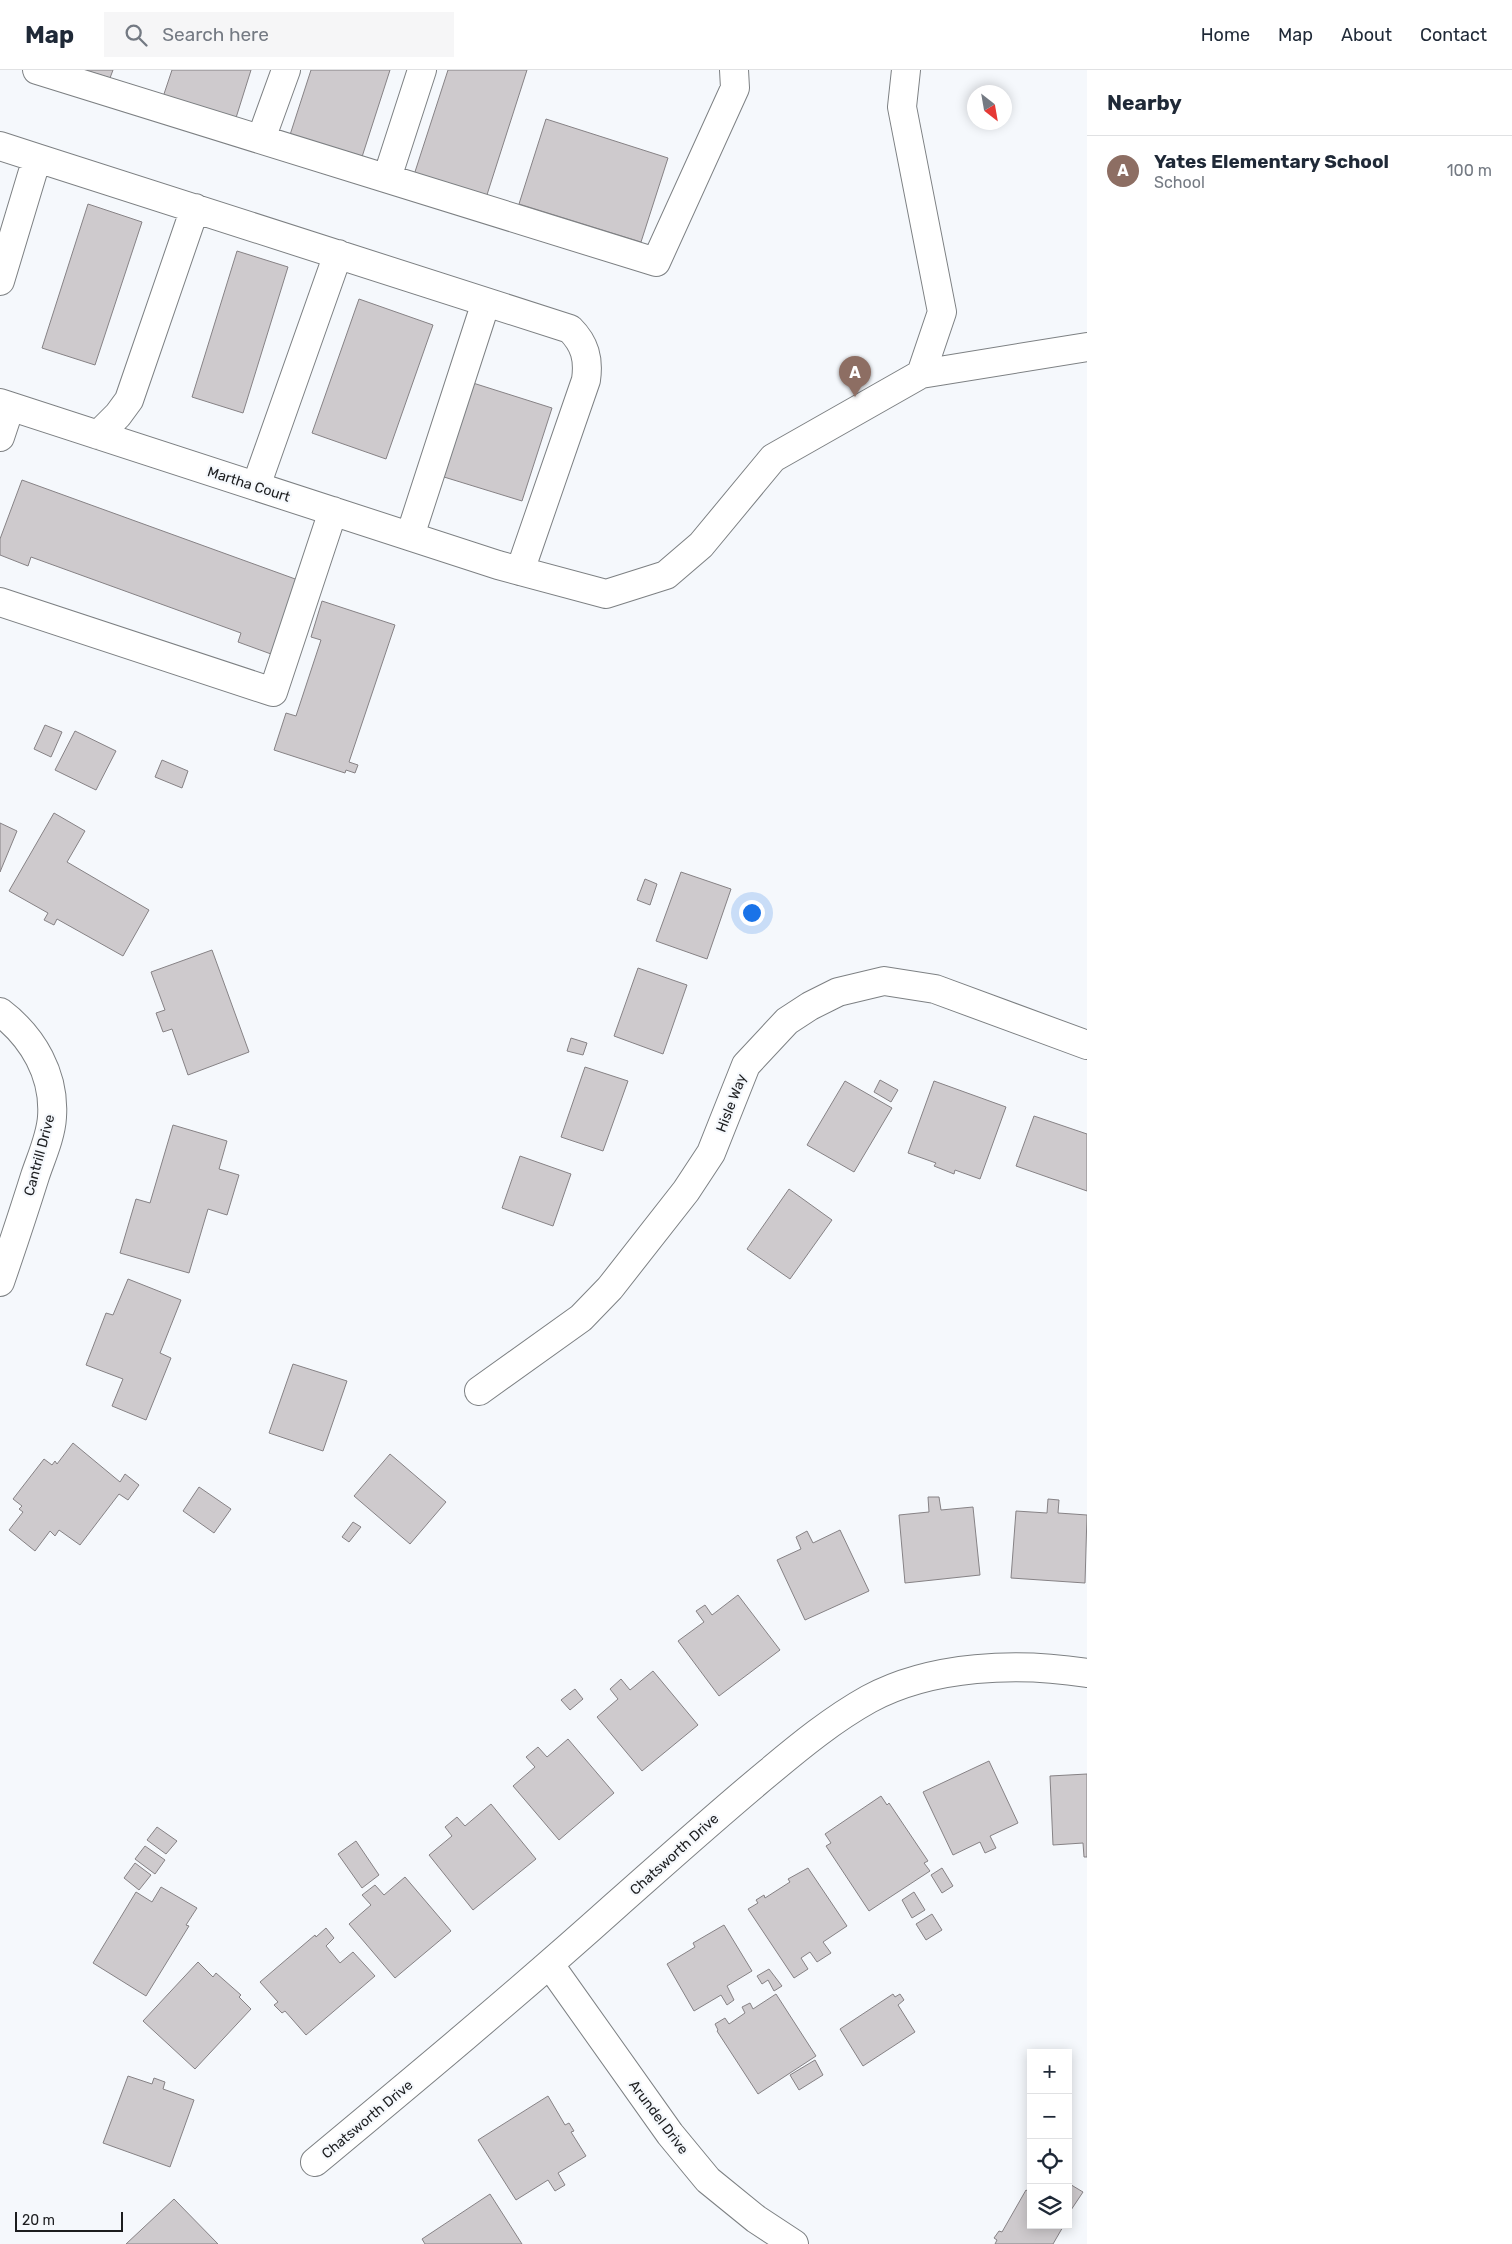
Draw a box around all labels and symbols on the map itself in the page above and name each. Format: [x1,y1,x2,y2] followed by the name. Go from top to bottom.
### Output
[967,85,1012,130] north arrow
[839,356,871,397] pin: A
[205,463,293,506] street label: Martha Court
[739,900,765,926] your location
[713,1071,750,1135] street label: Hisle Way
[20,1112,59,1198] street label: Cantrill Drive
[626,1810,722,1899] street label: Chatsworth Drive
[318,2076,416,2162] street label: Chatsworth Drive
[625,2077,692,2158] street label: Arundel Drive
[15,2209,122,2232] scale bar

